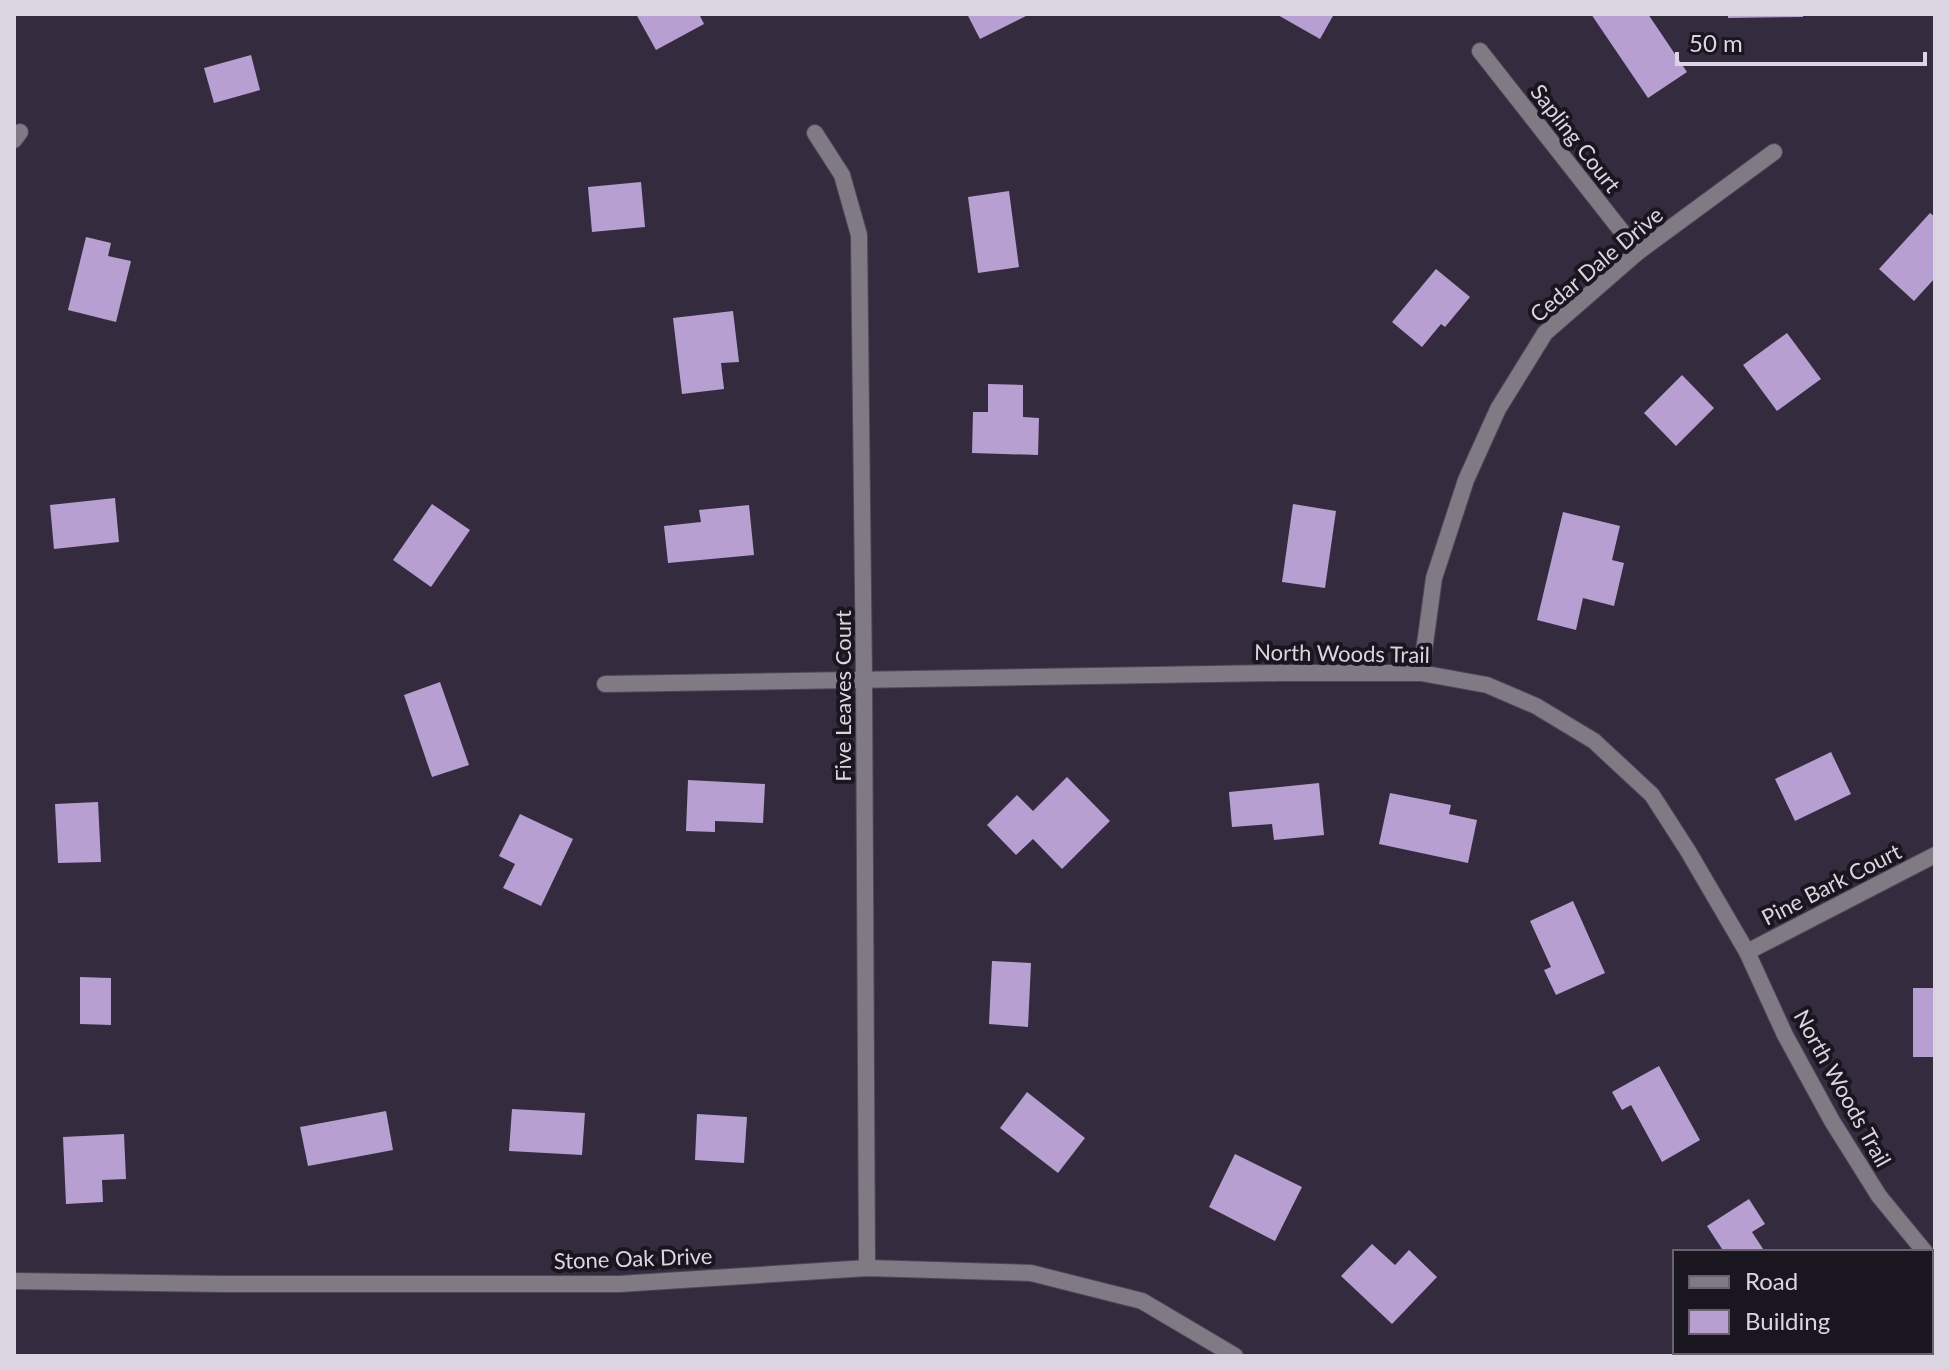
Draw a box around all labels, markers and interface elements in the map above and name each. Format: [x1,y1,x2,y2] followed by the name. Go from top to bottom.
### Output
[1677,16,1925,66] scale bar
[1689,28,1743,57] text: 50 m
[1525,78,1627,198] street label: Sapling Court
[1524,201,1668,327] street label: Cedar Dale Drive
[829,610,856,782] street label: Five Leaves Court
[1254,638,1430,668] street label: North Woods Trail
[1757,837,1905,931] street label: Pine Bark Court
[1789,1005,1897,1171] street label: North Woods Trail
[553,1242,713,1274] street label: Stone Oak Drive
[1673,1250,1933,1354] legend
[1745,1266,1798,1295] text: Road
[1745,1306,1830,1335] text: Building

